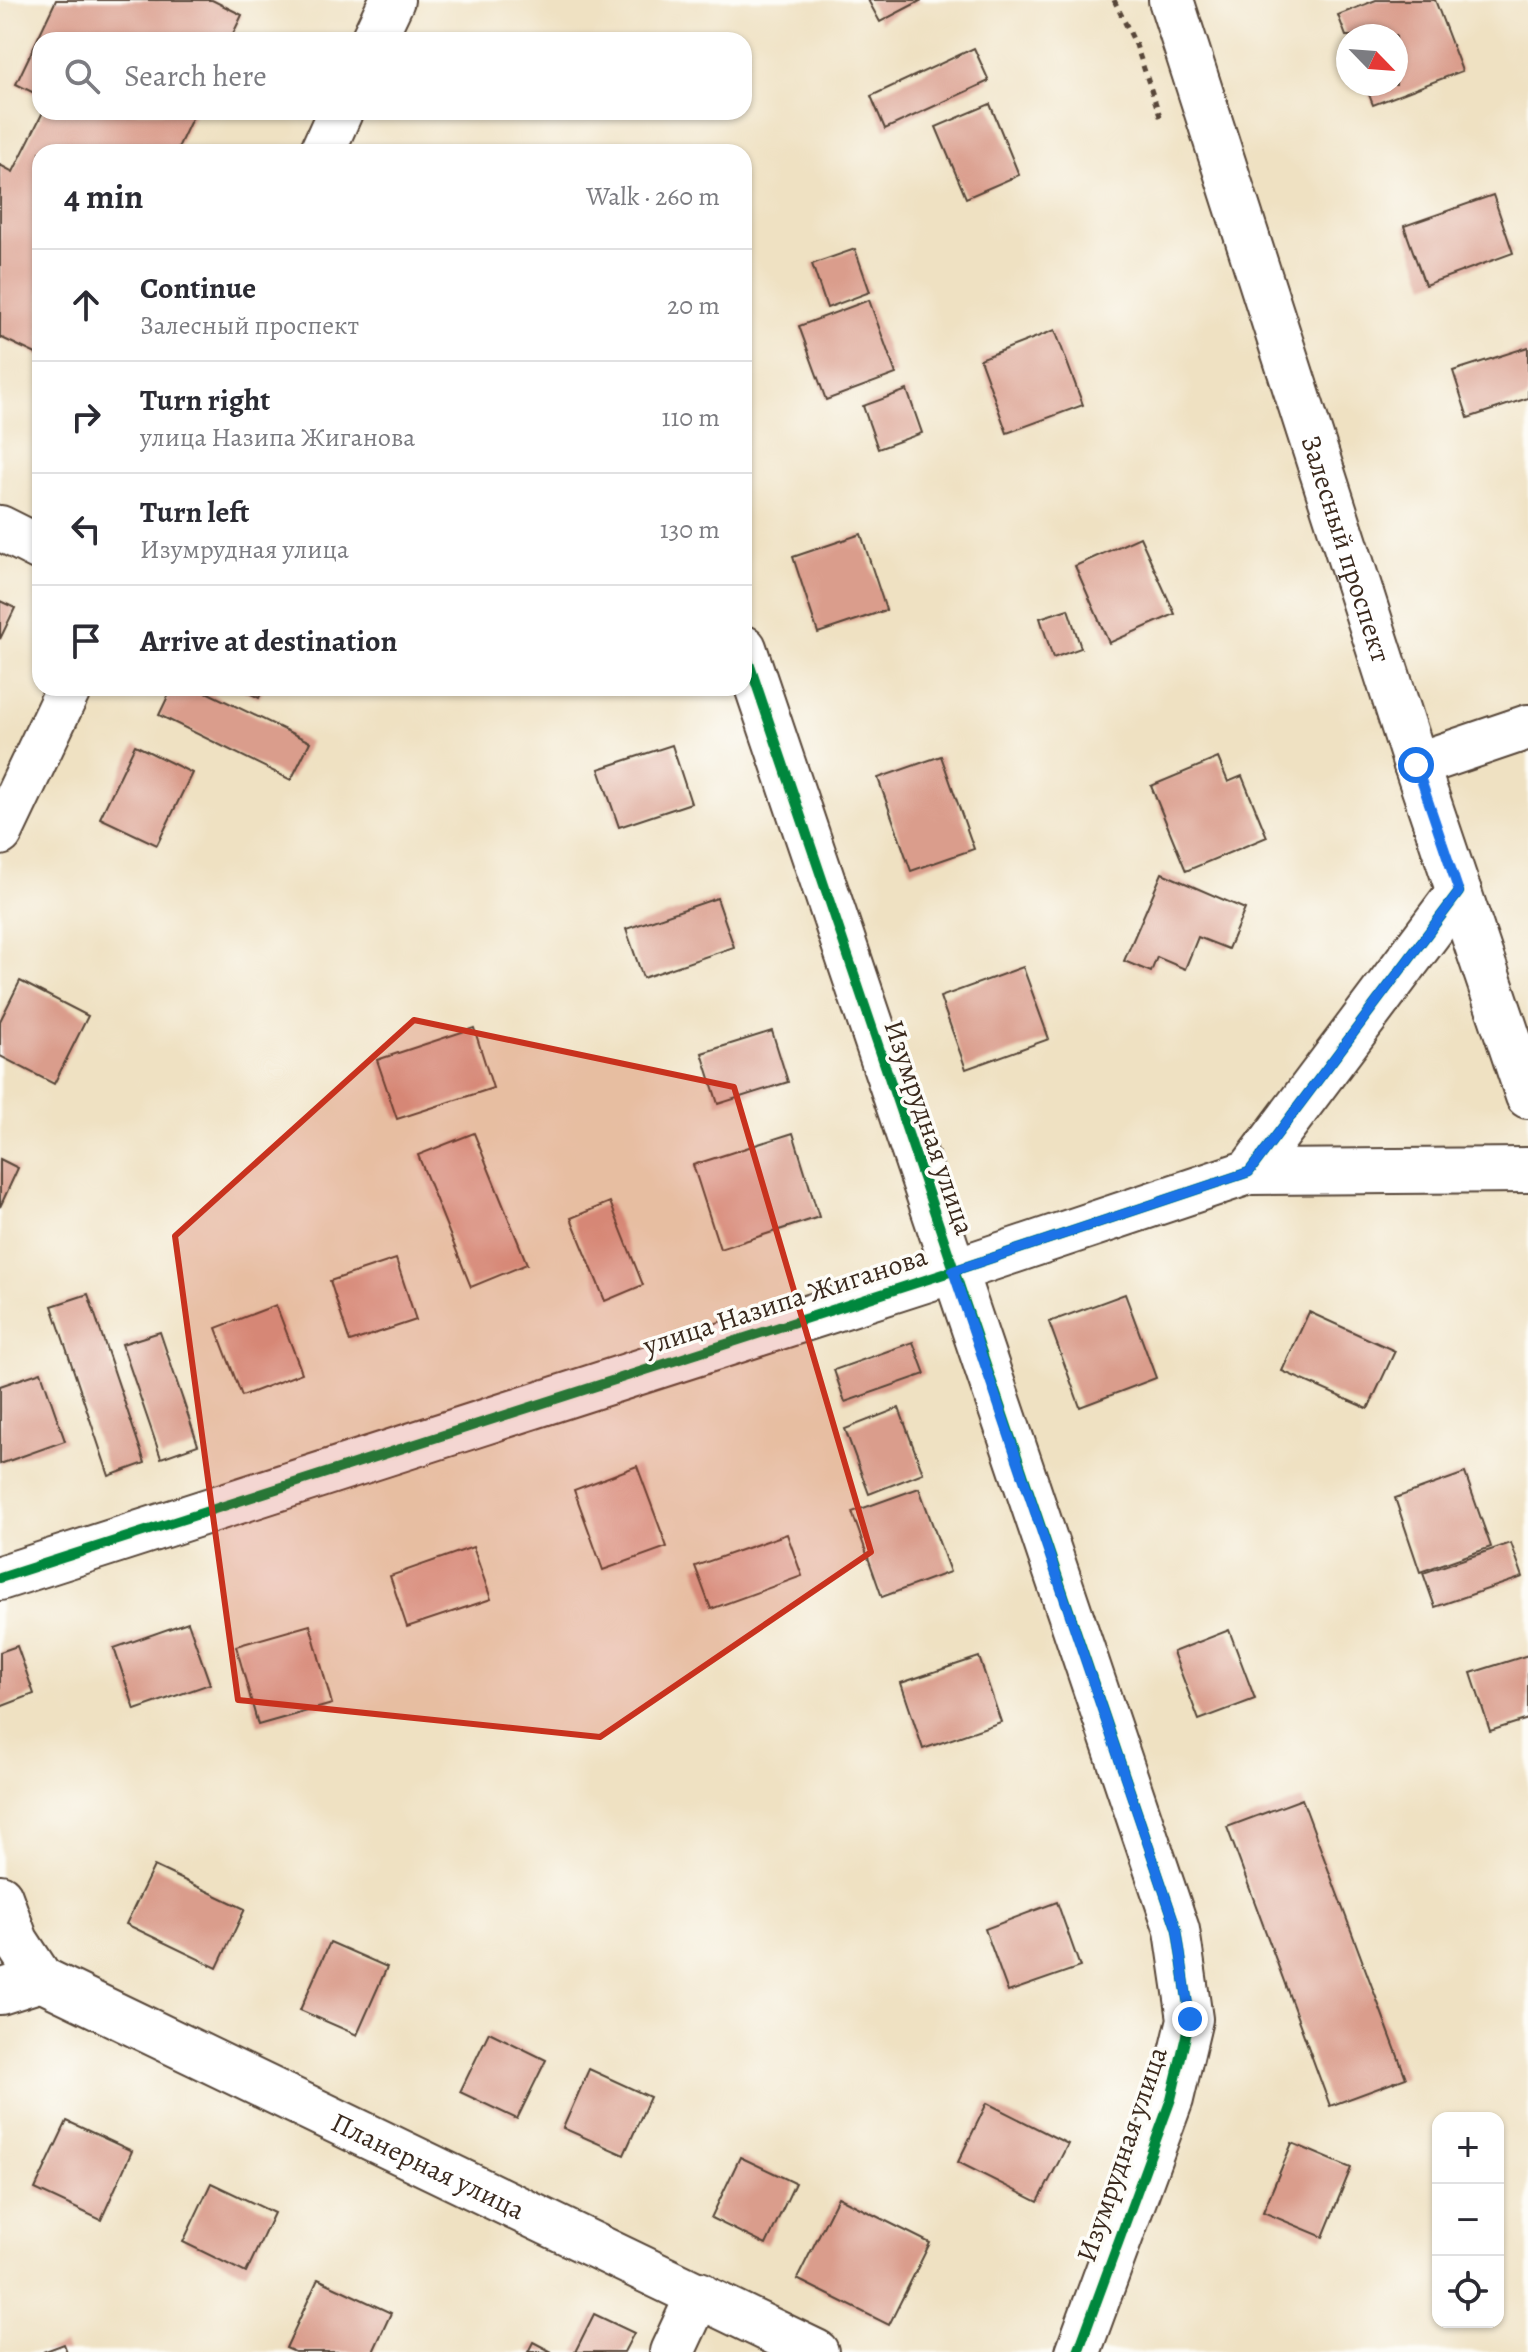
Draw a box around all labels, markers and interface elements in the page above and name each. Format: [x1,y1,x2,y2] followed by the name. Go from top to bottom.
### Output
[1336,24,1408,96] north arrow
[32,32,752,120] search box
[60,54,104,98] icon: search
[124,56,267,96] text: Search here
[64,173,143,220] text: 4 min
[586,179,720,214] text: Walk · 260 m
[140,268,256,308] text: Continue
[64,283,108,327] icon: ahead
[667,288,720,323] text: 20 m
[140,308,359,343] text: Залесный проспект
[140,380,270,420] text: Turn right
[64,395,108,439] icon: right
[662,400,720,435] text: 110 m
[140,420,415,455] text: улица Назипа Жиганова
[1292,431,1400,667] street label: Залесный проспект
[140,492,249,532] text: Turn left
[64,507,108,551] icon: left
[660,512,720,547] text: 130 m
[140,532,349,567] text: Изумрудная улица
[64,619,108,663] icon: arrive
[140,621,397,661] text: Arrive at destination
[1398,747,1434,783] route start
[874,1015,984,1240] street label: Изумрудная улица
[637,1237,932,1365] street label: улица Назипа Жиганова
[1172,2001,1208,2037] route end
[1067,2042,1177,2267] street label: Изумрудная улица
[325,2104,531,2229] street label: Планерная улица
[1432,2112,1504,2328] map controls
[1432,2112,1504,2184] button: +
[1432,2184,1504,2256] button: −
[1432,2256,1504,2328] button: locate

